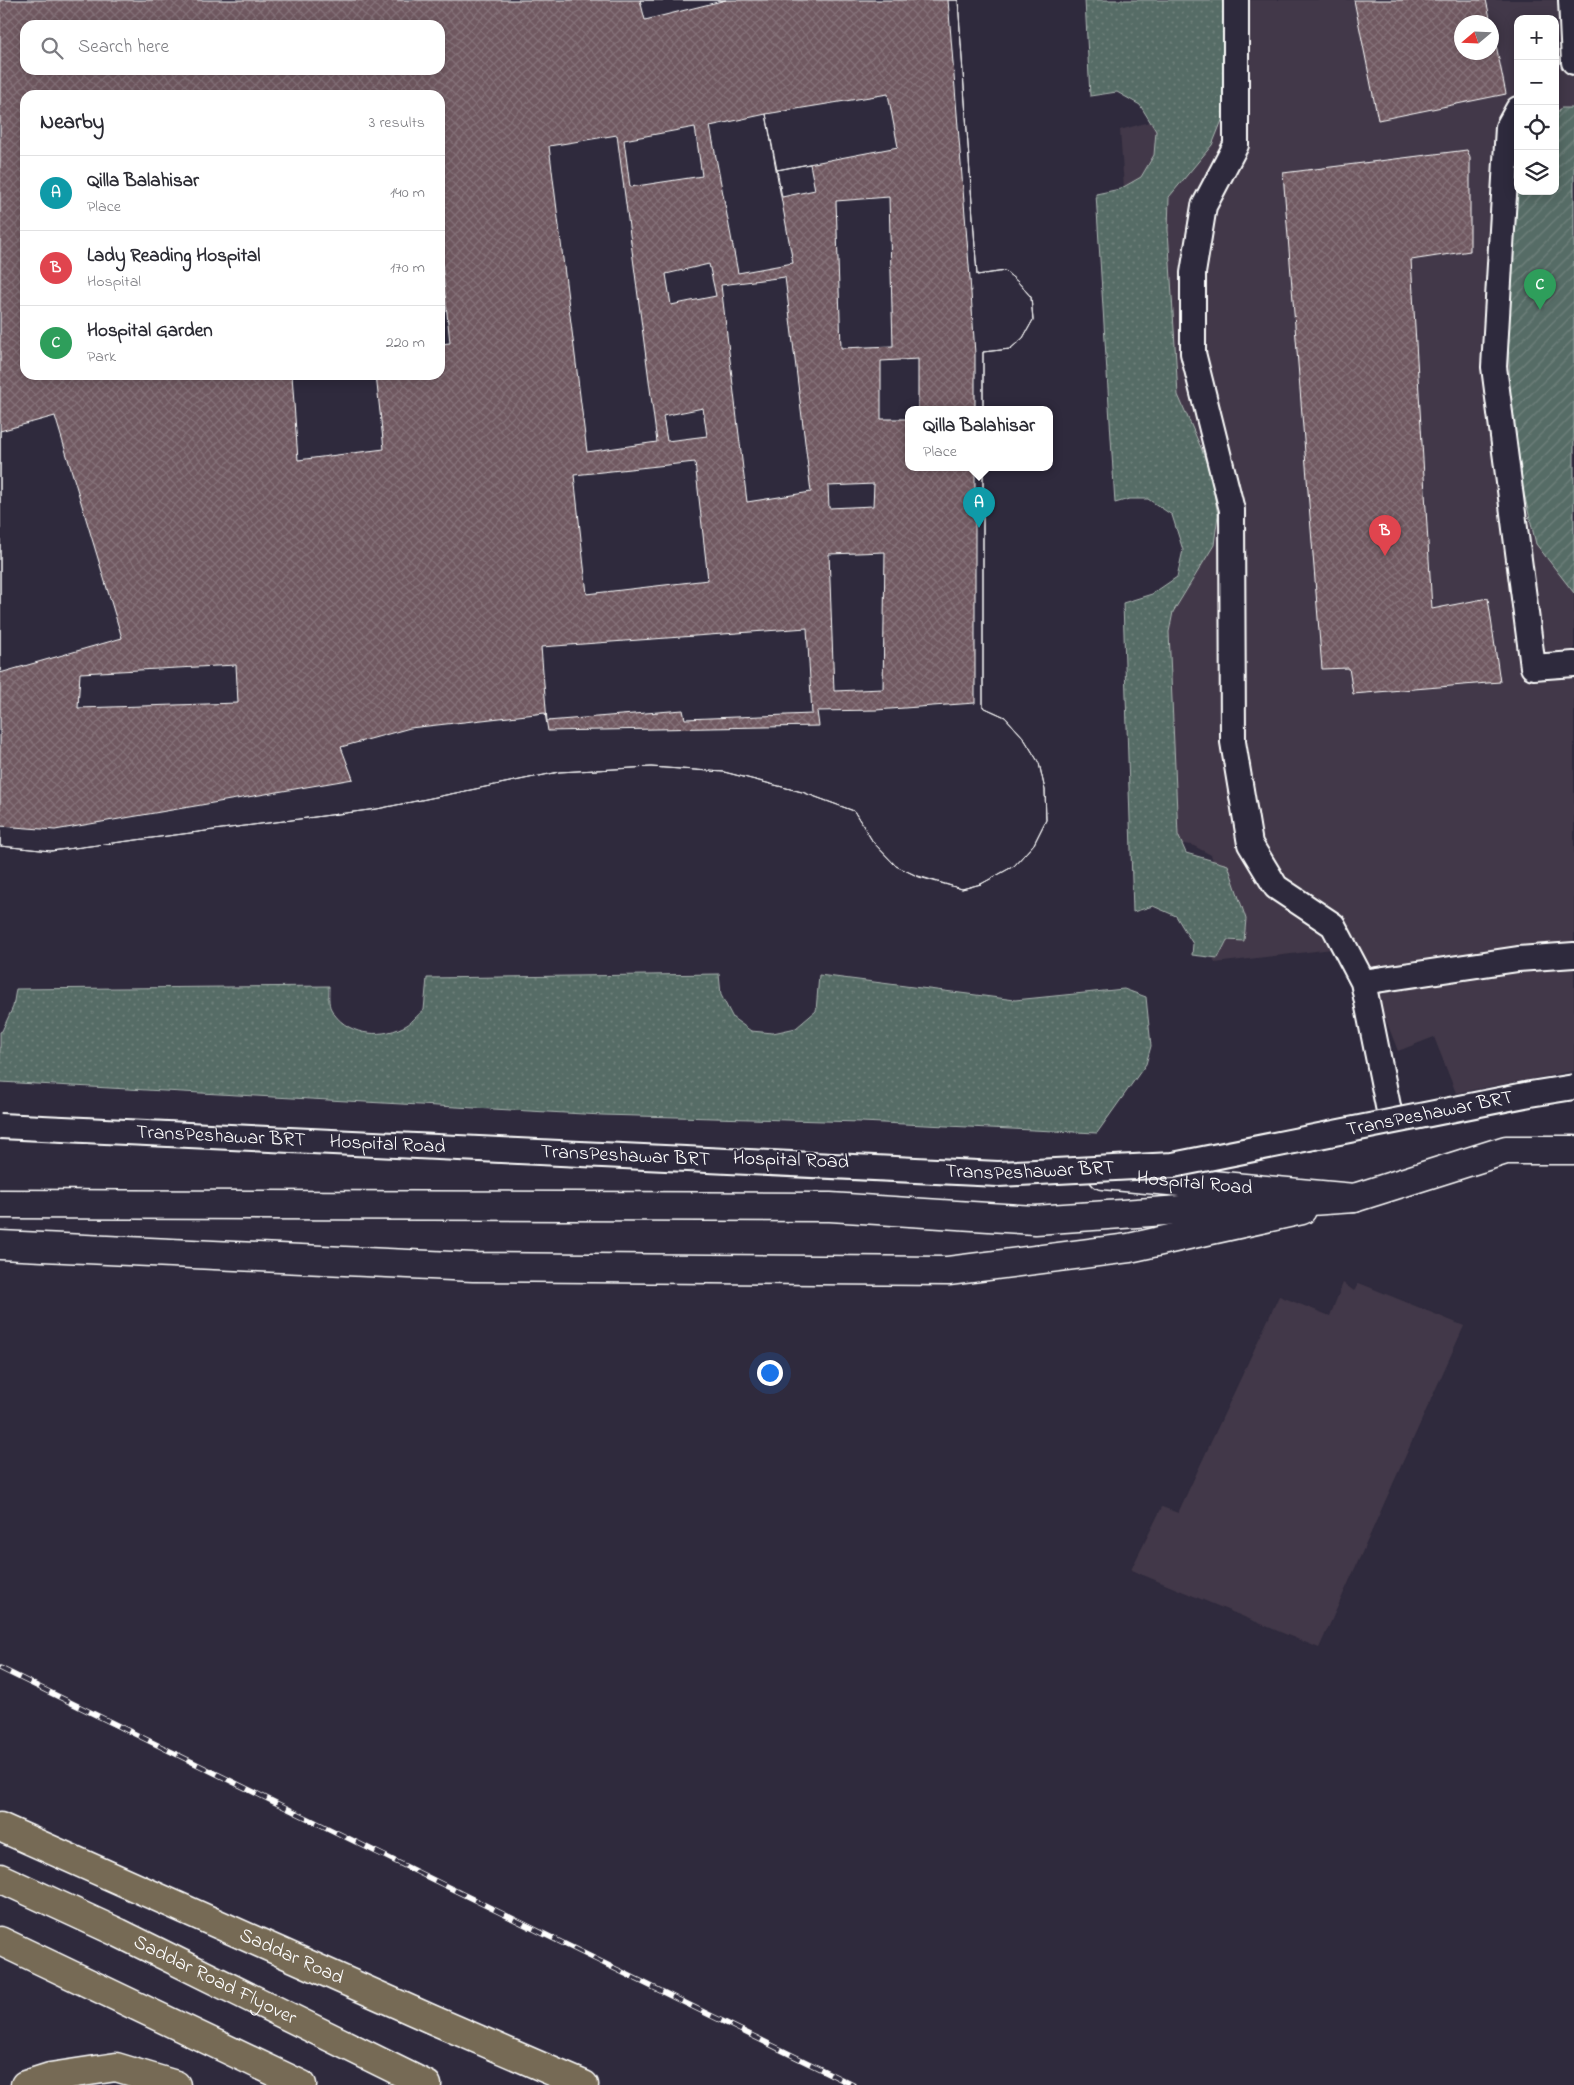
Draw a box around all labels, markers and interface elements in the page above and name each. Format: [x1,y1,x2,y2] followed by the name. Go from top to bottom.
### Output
[1454,15,1499,60] north arrow
[1514,15,1559,195] map controls
[1514,15,1559,60] button: +
[20,20,445,75] search box
[38,34,66,62] icon: search
[78,34,169,61] text: Search here
[1514,60,1559,105] button: −
[1514,105,1559,150] button: locate
[40,108,104,138] text: Nearby
[369,111,425,135] text: 3 results
[1514,150,1559,195] button: layers
[87,168,199,195] text: Qilla Balahisar
[51,181,61,205] text: A
[390,181,425,205] text: 140 m
[87,195,121,219] text: Place
[87,243,261,270] text: Lady Reading Hospital
[51,256,61,280] text: B
[390,256,425,280] text: 170 m
[1524,269,1556,310] pin: C
[87,270,141,294] text: Hospital
[87,318,213,345] text: Hospital Garden
[52,331,60,355] text: C
[386,331,425,355] text: 220 m
[87,345,116,369] text: Park
[905,406,1053,471] popup
[923,413,1035,440] text: Qilla Balahisar
[923,440,957,464] text: Place
[963,487,995,528] pin: A
[1369,515,1401,556] pin: B
[1344,1083,1516,1145] street label: TransPeshawar BRT
[135,1118,306,1155] street label: TransPeshawar BRT
[329,1127,446,1162] street label: Hospital Road
[540,1138,711,1175] street label: TransPeshawar BRT
[732,1144,850,1178] street label: Hospital Road
[944,1154,1115,1189] street label: TransPeshawar BRT
[1135,1164,1254,1203] street label: Hospital Road
[757,1360,783,1386] your location
[234,1921,348,1993] street label: Saddar Road
[128,1928,302,2033] street label: Saddar Road Flyover

